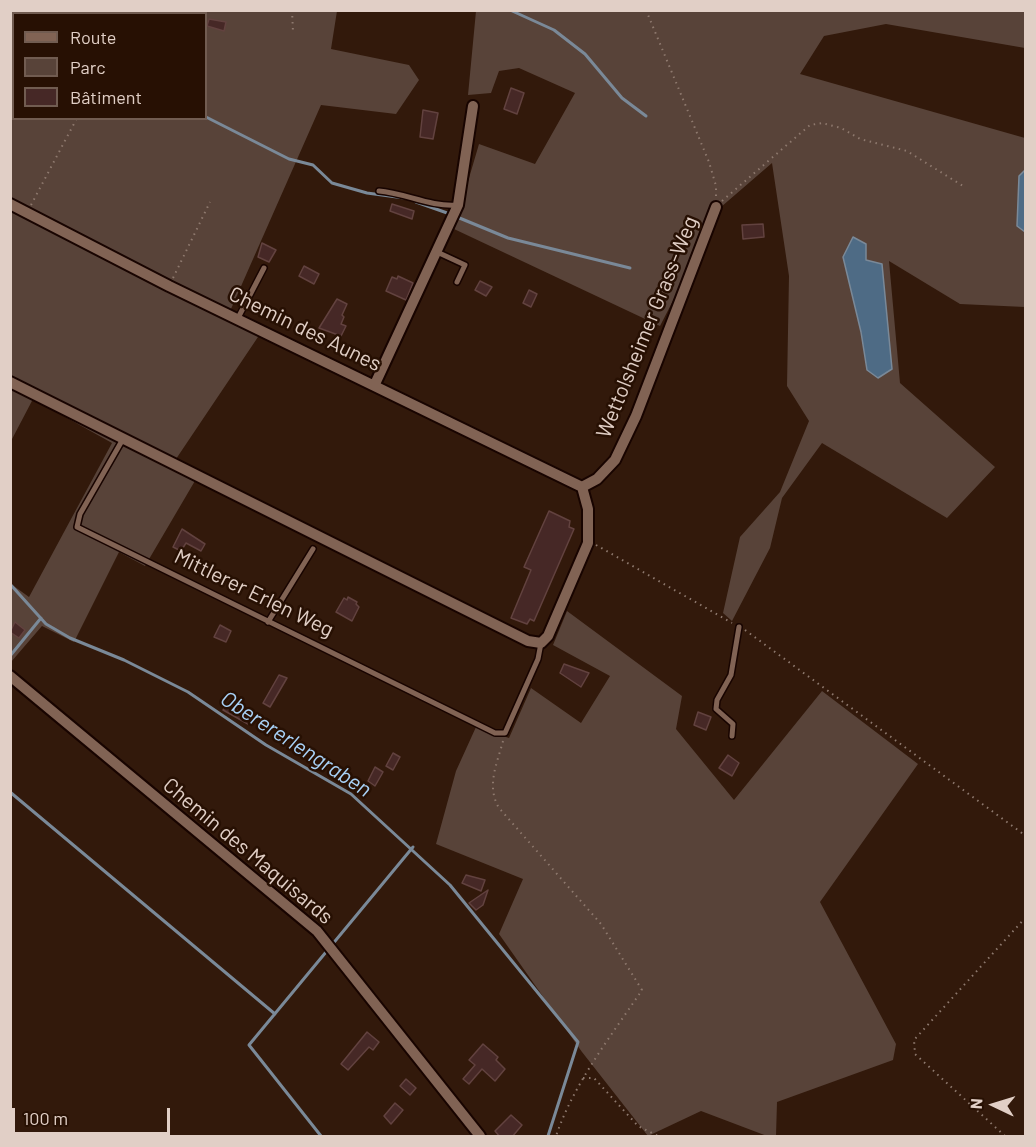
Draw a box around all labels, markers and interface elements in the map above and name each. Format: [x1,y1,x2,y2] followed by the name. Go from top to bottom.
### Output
[12,12,207,120] legend
[70,26,116,48] text: Route
[70,56,106,78] text: Parc
[70,86,142,108] text: Bâtiment
[591,212,703,442] street label: Wettolsheimer Grass-Weg
[225,281,385,377] street label: Chemin des Aunes
[170,544,338,642] street label: Mittlerer Erlen Weg
[216,685,376,803] water label: Oberererlengraben
[158,773,338,929] street label: Chemin des Maquisards
[964,1075,1024,1135] north arrow
[15,1096,172,1134] scale bar
[966,1098,985,1110] text: N
[23,1107,68,1129] text: 100 m

